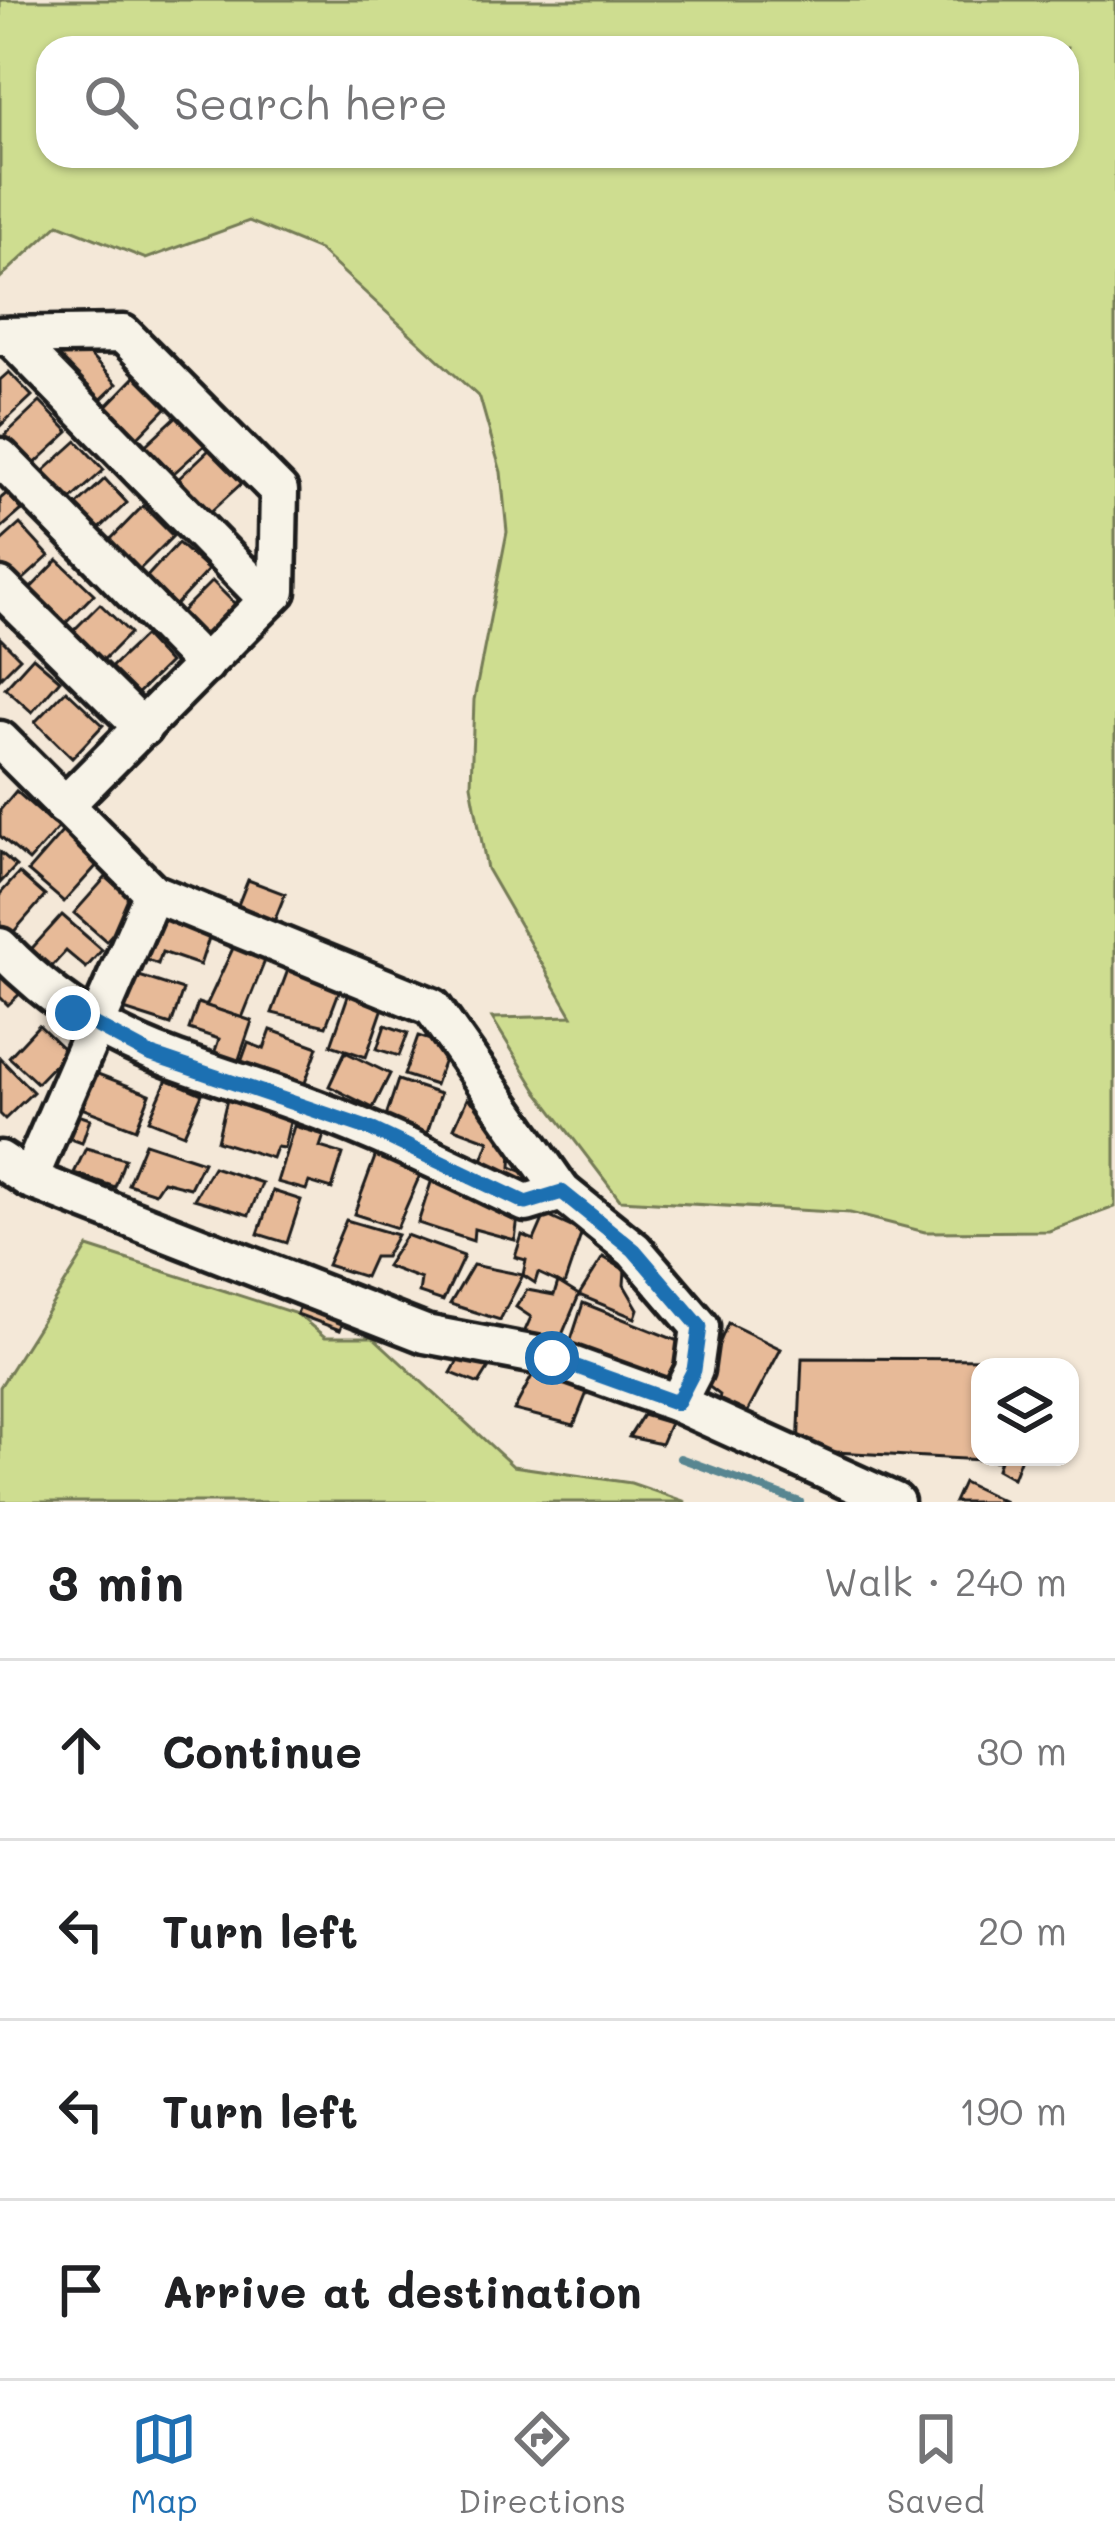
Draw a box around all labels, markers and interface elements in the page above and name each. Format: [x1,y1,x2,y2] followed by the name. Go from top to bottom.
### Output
[36,36,1079,168] search box
[78,69,144,135] icon: search
[174,73,448,131] text: Search here
[46,986,100,1040] route end
[525,1331,579,1385] route start
[971,1358,1079,1466] map controls
[971,1358,1079,1466] button: layers
[48,1547,184,1614] text: 3 min
[824,1555,1067,1606] text: Walk · 240 m
[48,1717,114,1783] icon: ahead
[162,1721,362,1779] text: Continue
[977,1724,1067,1775] text: 30 m
[48,1897,114,1963] icon: left
[162,1901,358,1959] text: Turn left
[978,1904,1067,1955] text: 20 m
[48,2077,114,2143] icon: left
[162,2081,358,2139] text: Turn left
[959,2084,1067,2135] text: 190 m
[48,2257,114,2323] icon: arrive
[162,2261,642,2319] text: Arrive at destination
[130,2406,198,2521] tab: Map
[458,2406,626,2521] tab: Directions
[887,2406,985,2521] tab: Saved

